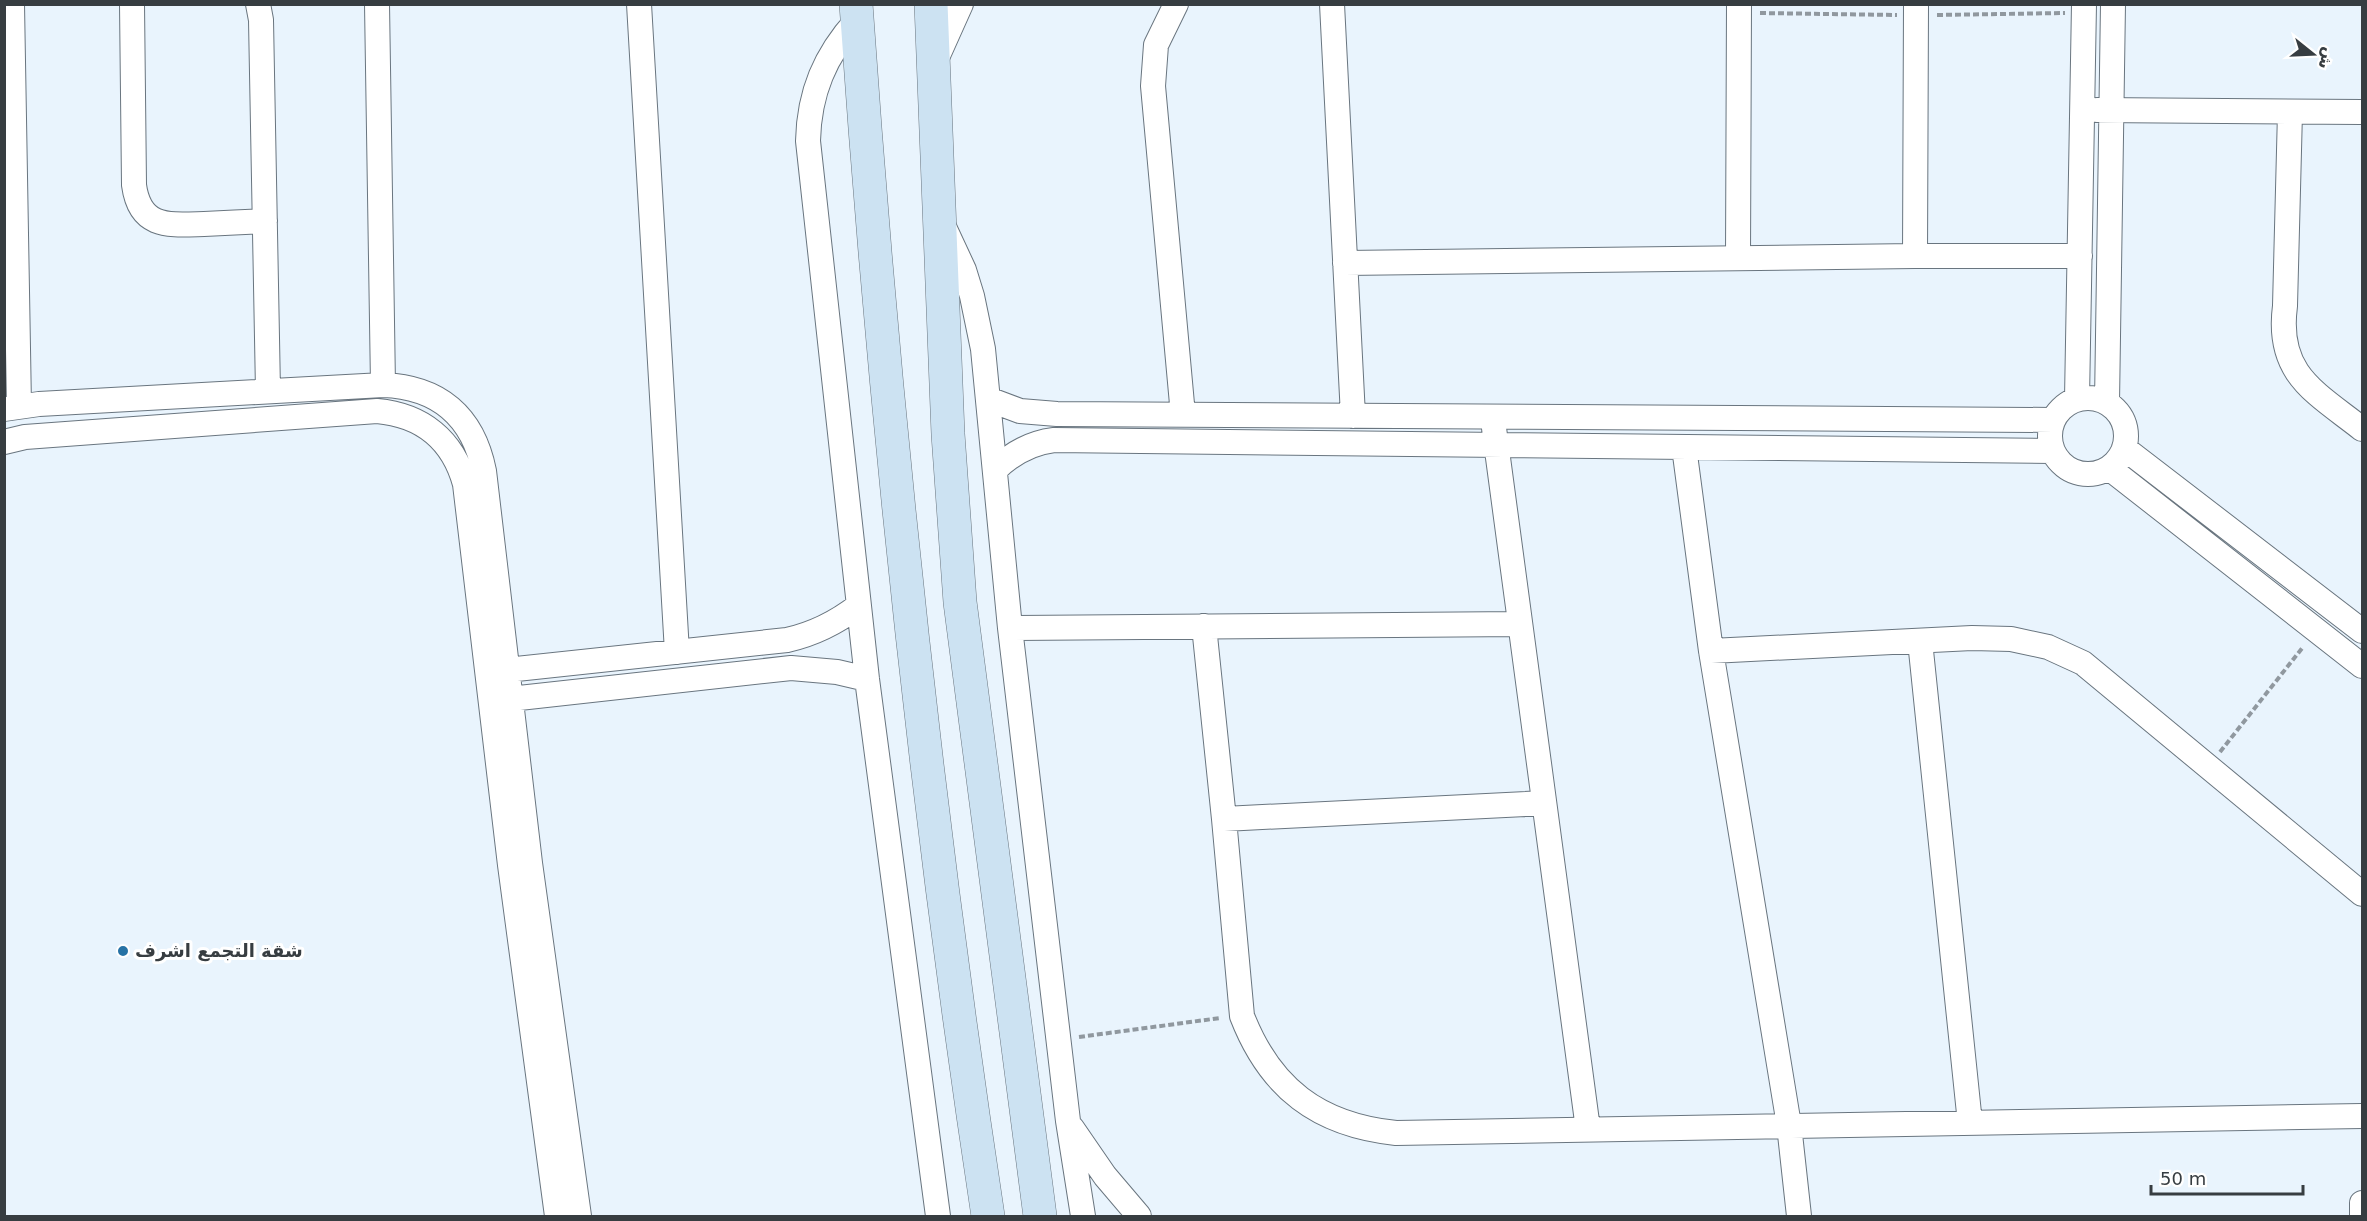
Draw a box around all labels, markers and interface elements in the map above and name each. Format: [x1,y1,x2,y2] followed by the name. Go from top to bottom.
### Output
[2283,24,2343,84] north arrow
[2314,45,2339,72] text: ش
[135,940,303,962] place label: شقة التجمع اشرف
[116,944,130,958] marker: شقة التجمع اشرف
[2151,1158,2302,1196] scale bar
[2160,1168,2206,1189] text: 50 m

